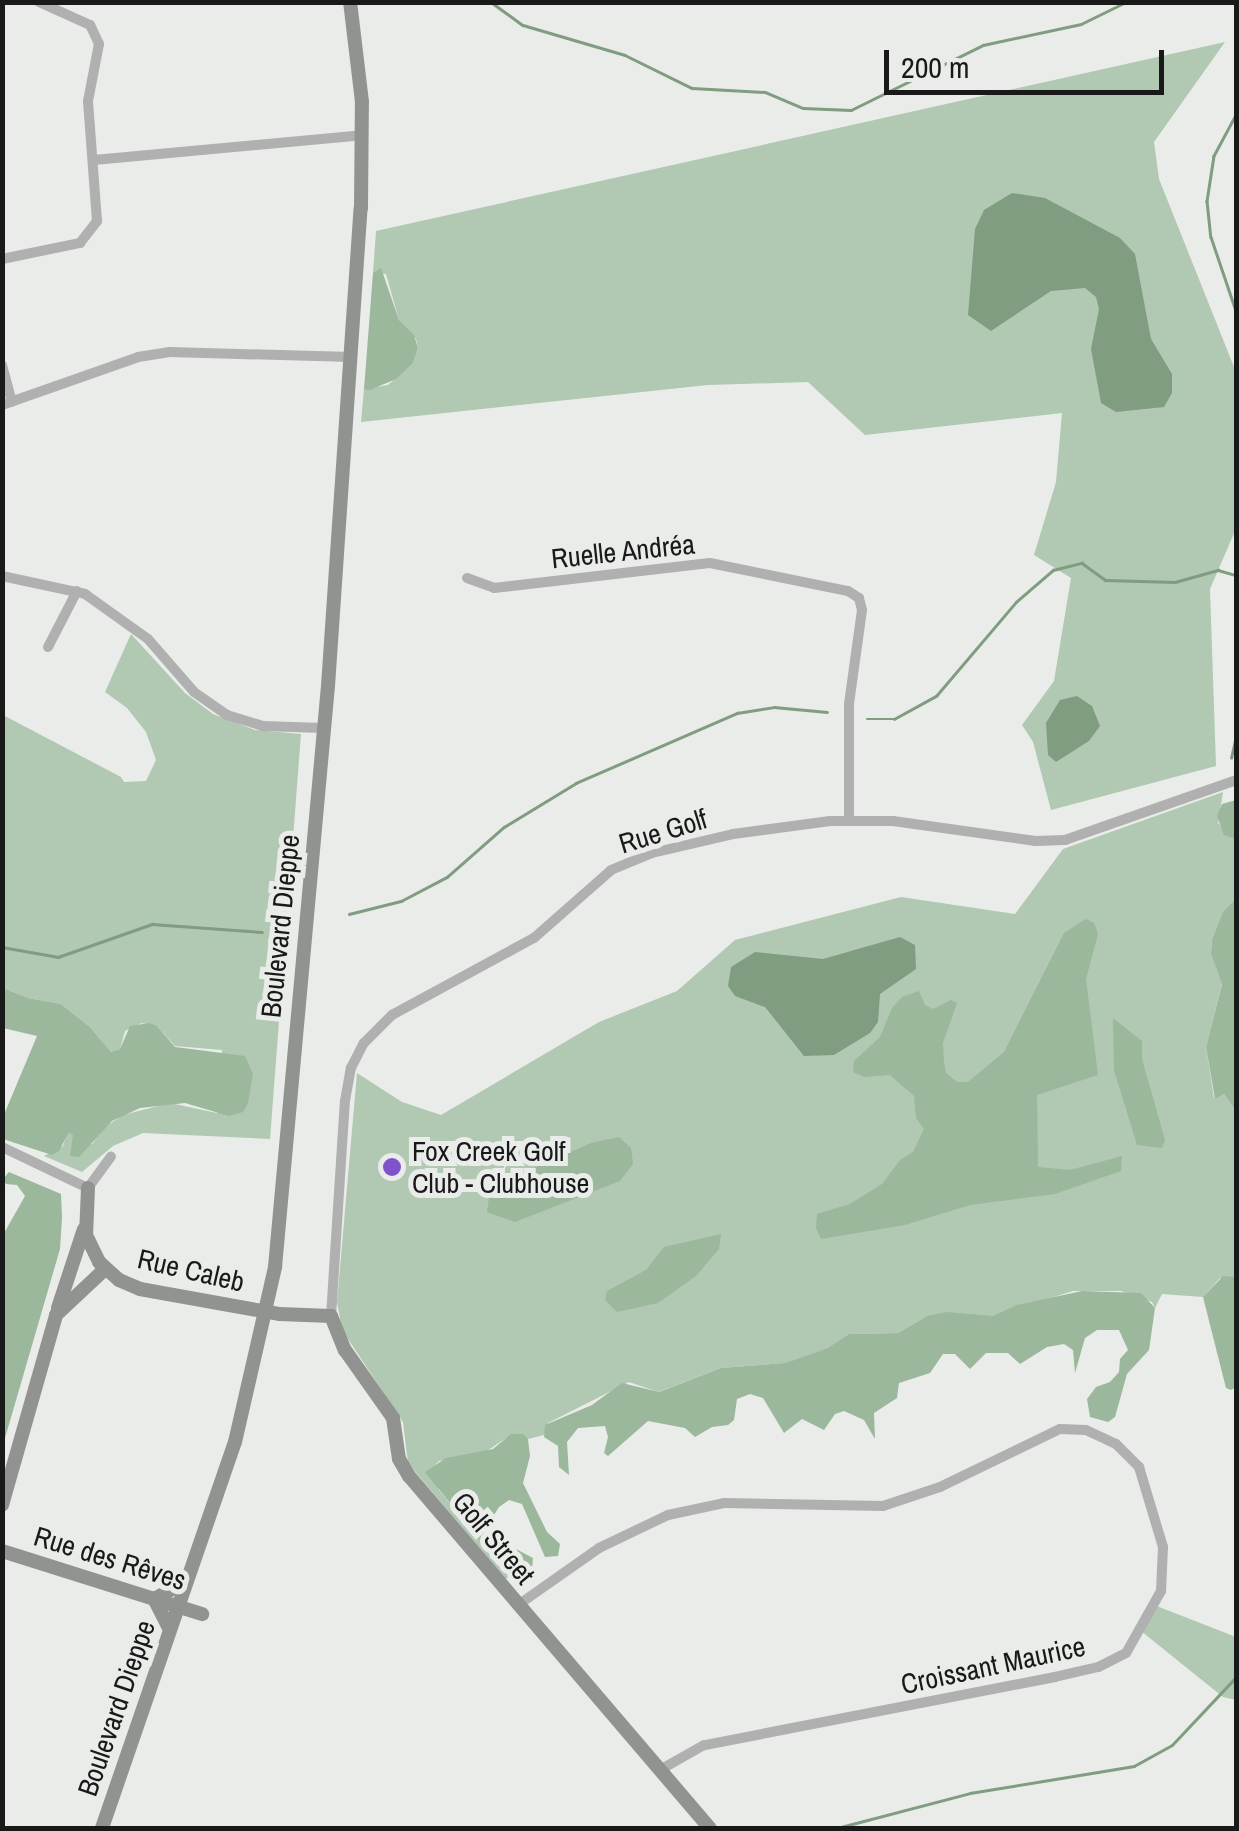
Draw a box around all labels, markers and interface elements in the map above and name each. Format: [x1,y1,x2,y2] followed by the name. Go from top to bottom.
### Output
[889,30,1169,92] scale bar
[901,47,969,87] text: 200 m
[549,527,697,575] street label: Ruelle Andréa
[615,802,711,860] street label: Rue Golf
[254,833,306,1019] street label: Boulevard Dieppe
[412,1134,589,1200] place label: Fox Creek Golf Club - Clubhouse
[381,1156,403,1178] marker: Fox Creek Golf Club - Clubhouse
[134,1241,248,1299] street label: Rue Caleb
[446,1485,542,1591] street label: Golf Street
[30,1519,190,1597] street label: Rue des Rêves
[70,1616,162,1800] street label: Boulevard Dieppe
[898,1629,1088,1701] street label: Croissant Maurice

